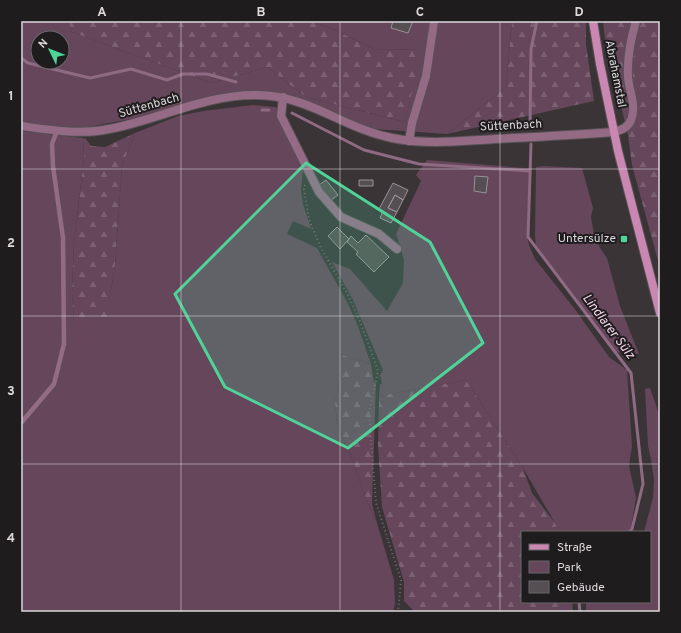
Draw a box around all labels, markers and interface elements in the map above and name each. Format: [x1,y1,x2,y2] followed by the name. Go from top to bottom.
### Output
[97,5,107,21] text: A
[257,5,266,21] text: B
[416,5,424,21] text: C
[574,5,584,21] text: D
[30,30,70,70] north arrow
[36,36,51,52] text: N
[601,39,629,109] street label: Abrahamstal
[8,89,14,105] text: 1
[117,90,181,122] street label: Süttenbach
[480,116,542,136] street label: Süttenbach
[558,231,616,247] place label: Untersülze
[619,234,629,244] marker: Untersülze
[7,236,15,252] text: 2
[578,291,638,363] water label: Lindlarer Sülz
[7,384,15,400] text: 3
[7,531,15,547] text: 4
[521,531,651,603] legend
[557,540,592,556] text: Straße
[557,560,582,576] text: Park
[557,580,605,596] text: Gebäude

